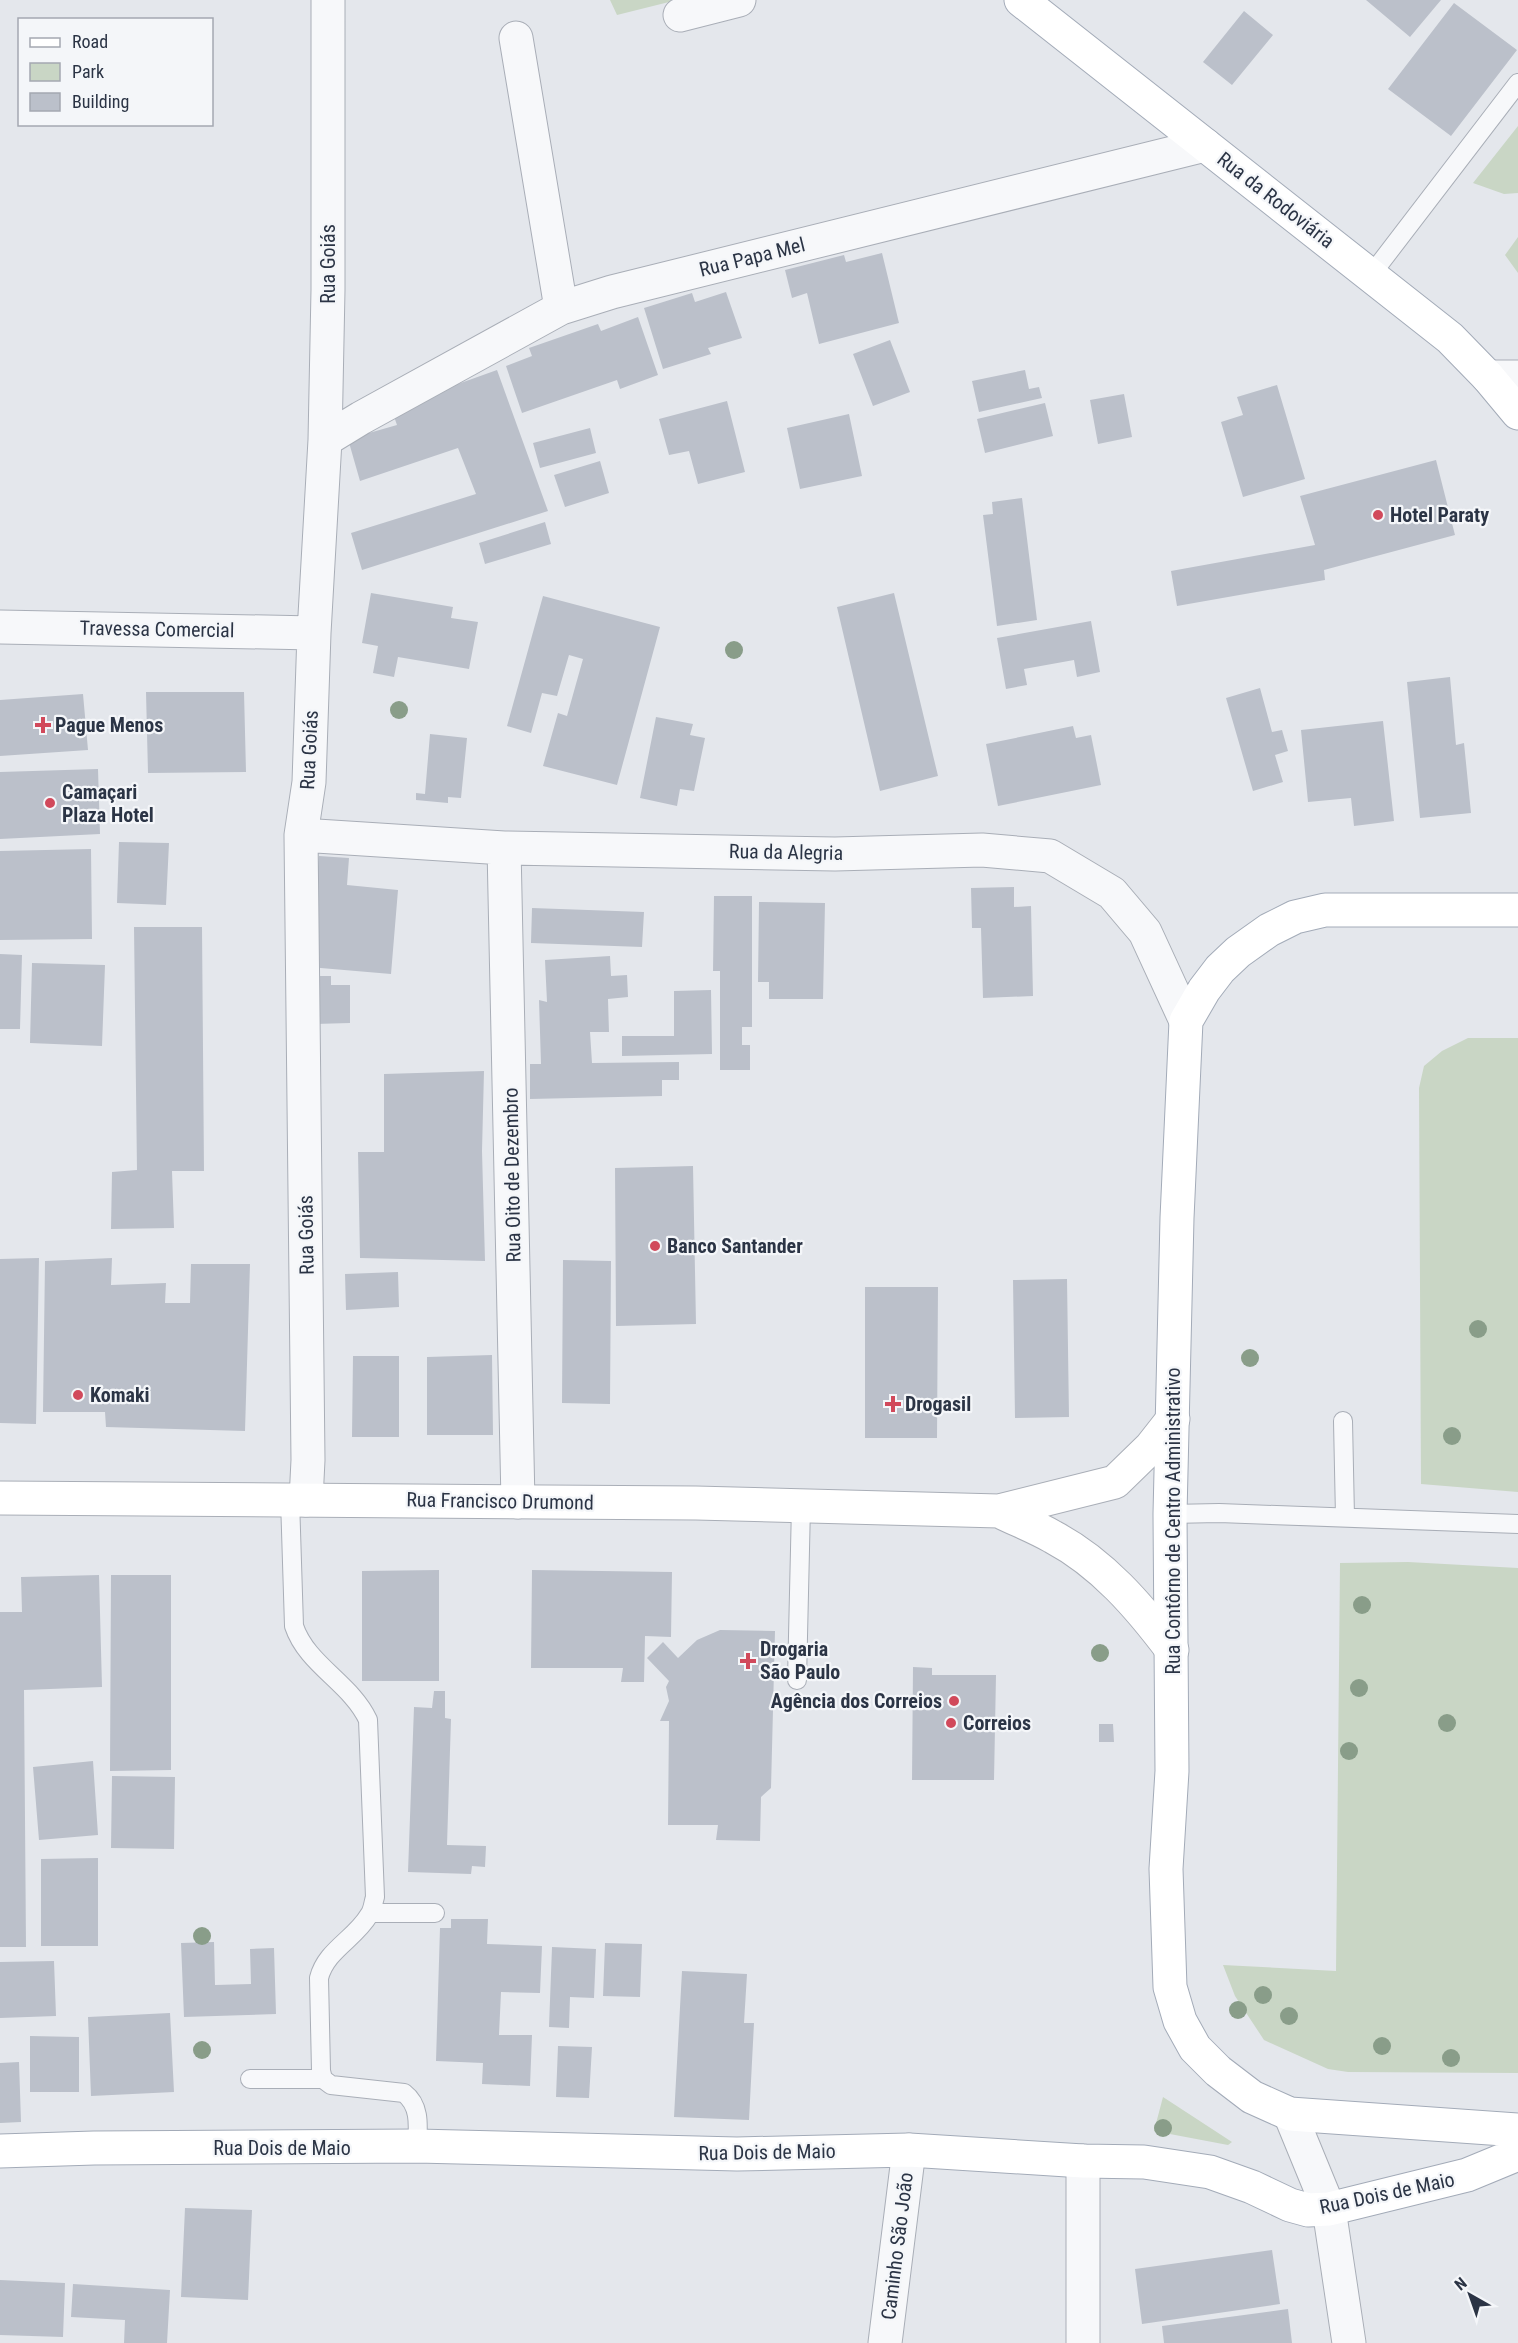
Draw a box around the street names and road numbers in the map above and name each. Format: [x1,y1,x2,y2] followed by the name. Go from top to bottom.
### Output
[1213,147,1339,253] street label: Rua da Rodoviária
[316,224,340,304] street label: Rua Goiás
[697,232,807,282] street label: Rua Papa Mel
[79,616,235,642] street label: Travessa Comercial
[295,710,323,790] street label: Rua Goiás
[729,839,843,865] street label: Rua da Alegria
[498,1087,526,1263] street label: Rua Oito de Dezembro
[293,1195,319,1275] street label: Rua Goiás
[1161,1367,1185,1675] street label: Rua Contôrno de Centro Administrativo
[406,1487,594,1515] street label: Rua Francisco Drumond
[213,2136,351,2160] street label: Rua Dois de Maio
[698,2139,836,2165] street label: Rua Dois de Maio
[1317,2167,1457,2219] street label: Rua Dois de Maio
[876,2171,918,2321] street label: Caminho São João

